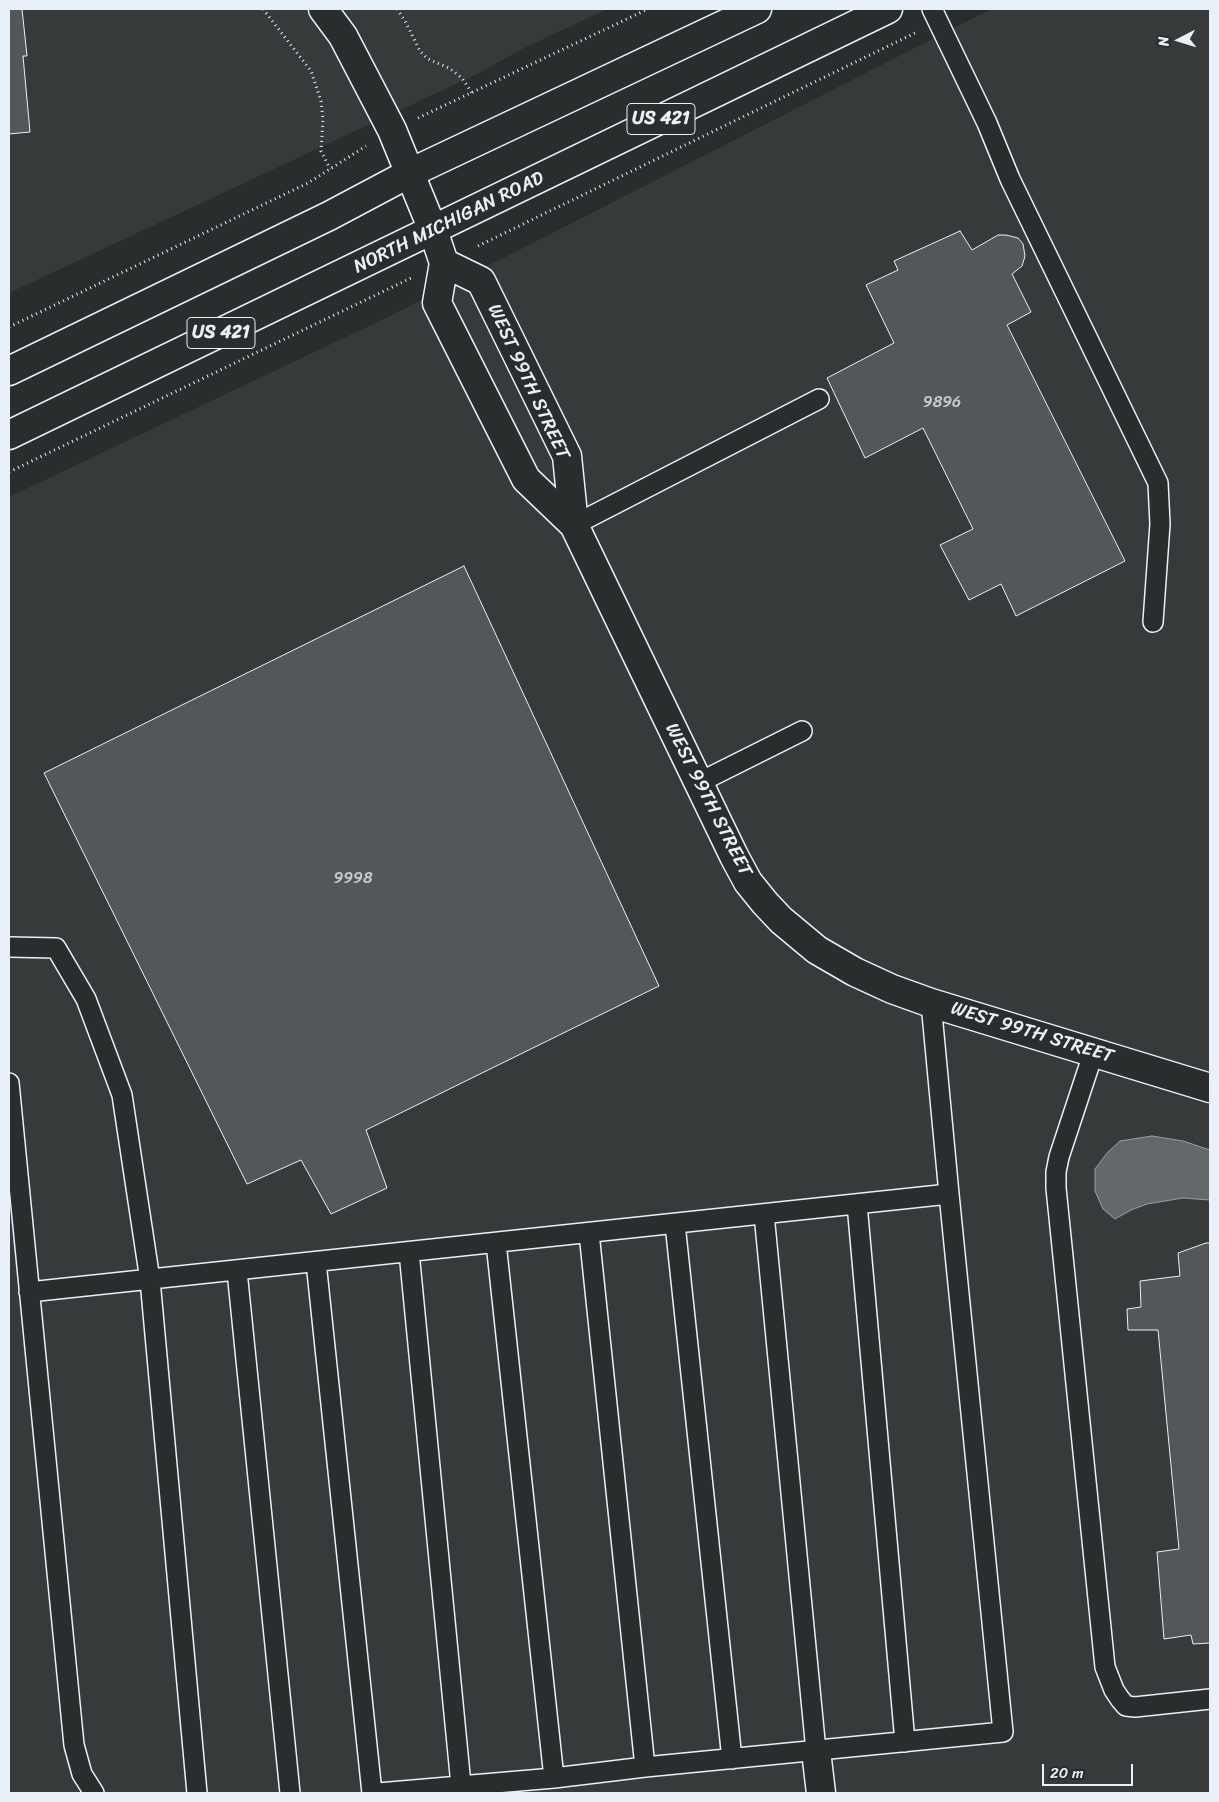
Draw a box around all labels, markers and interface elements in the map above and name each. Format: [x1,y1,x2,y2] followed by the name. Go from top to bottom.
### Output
[1154,15,1204,65] north arrow
[1151,35,1176,47] text: N
[627,104,695,134] road number: US 421
[350,167,548,279] street label: NORTH MICHIGAN ROAD
[482,301,574,463] street label: WEST 99TH STREET
[187,317,255,348] road number: US 421
[923,393,961,413] house number: 9896
[660,720,756,880] street label: WEST 99TH STREET
[333,869,373,889] house number: 9998
[948,997,1116,1069] street label: WEST 99TH STREET
[1044,1754,1135,1786] scale bar
[1050,1760,1084,1786] text: 20 m

